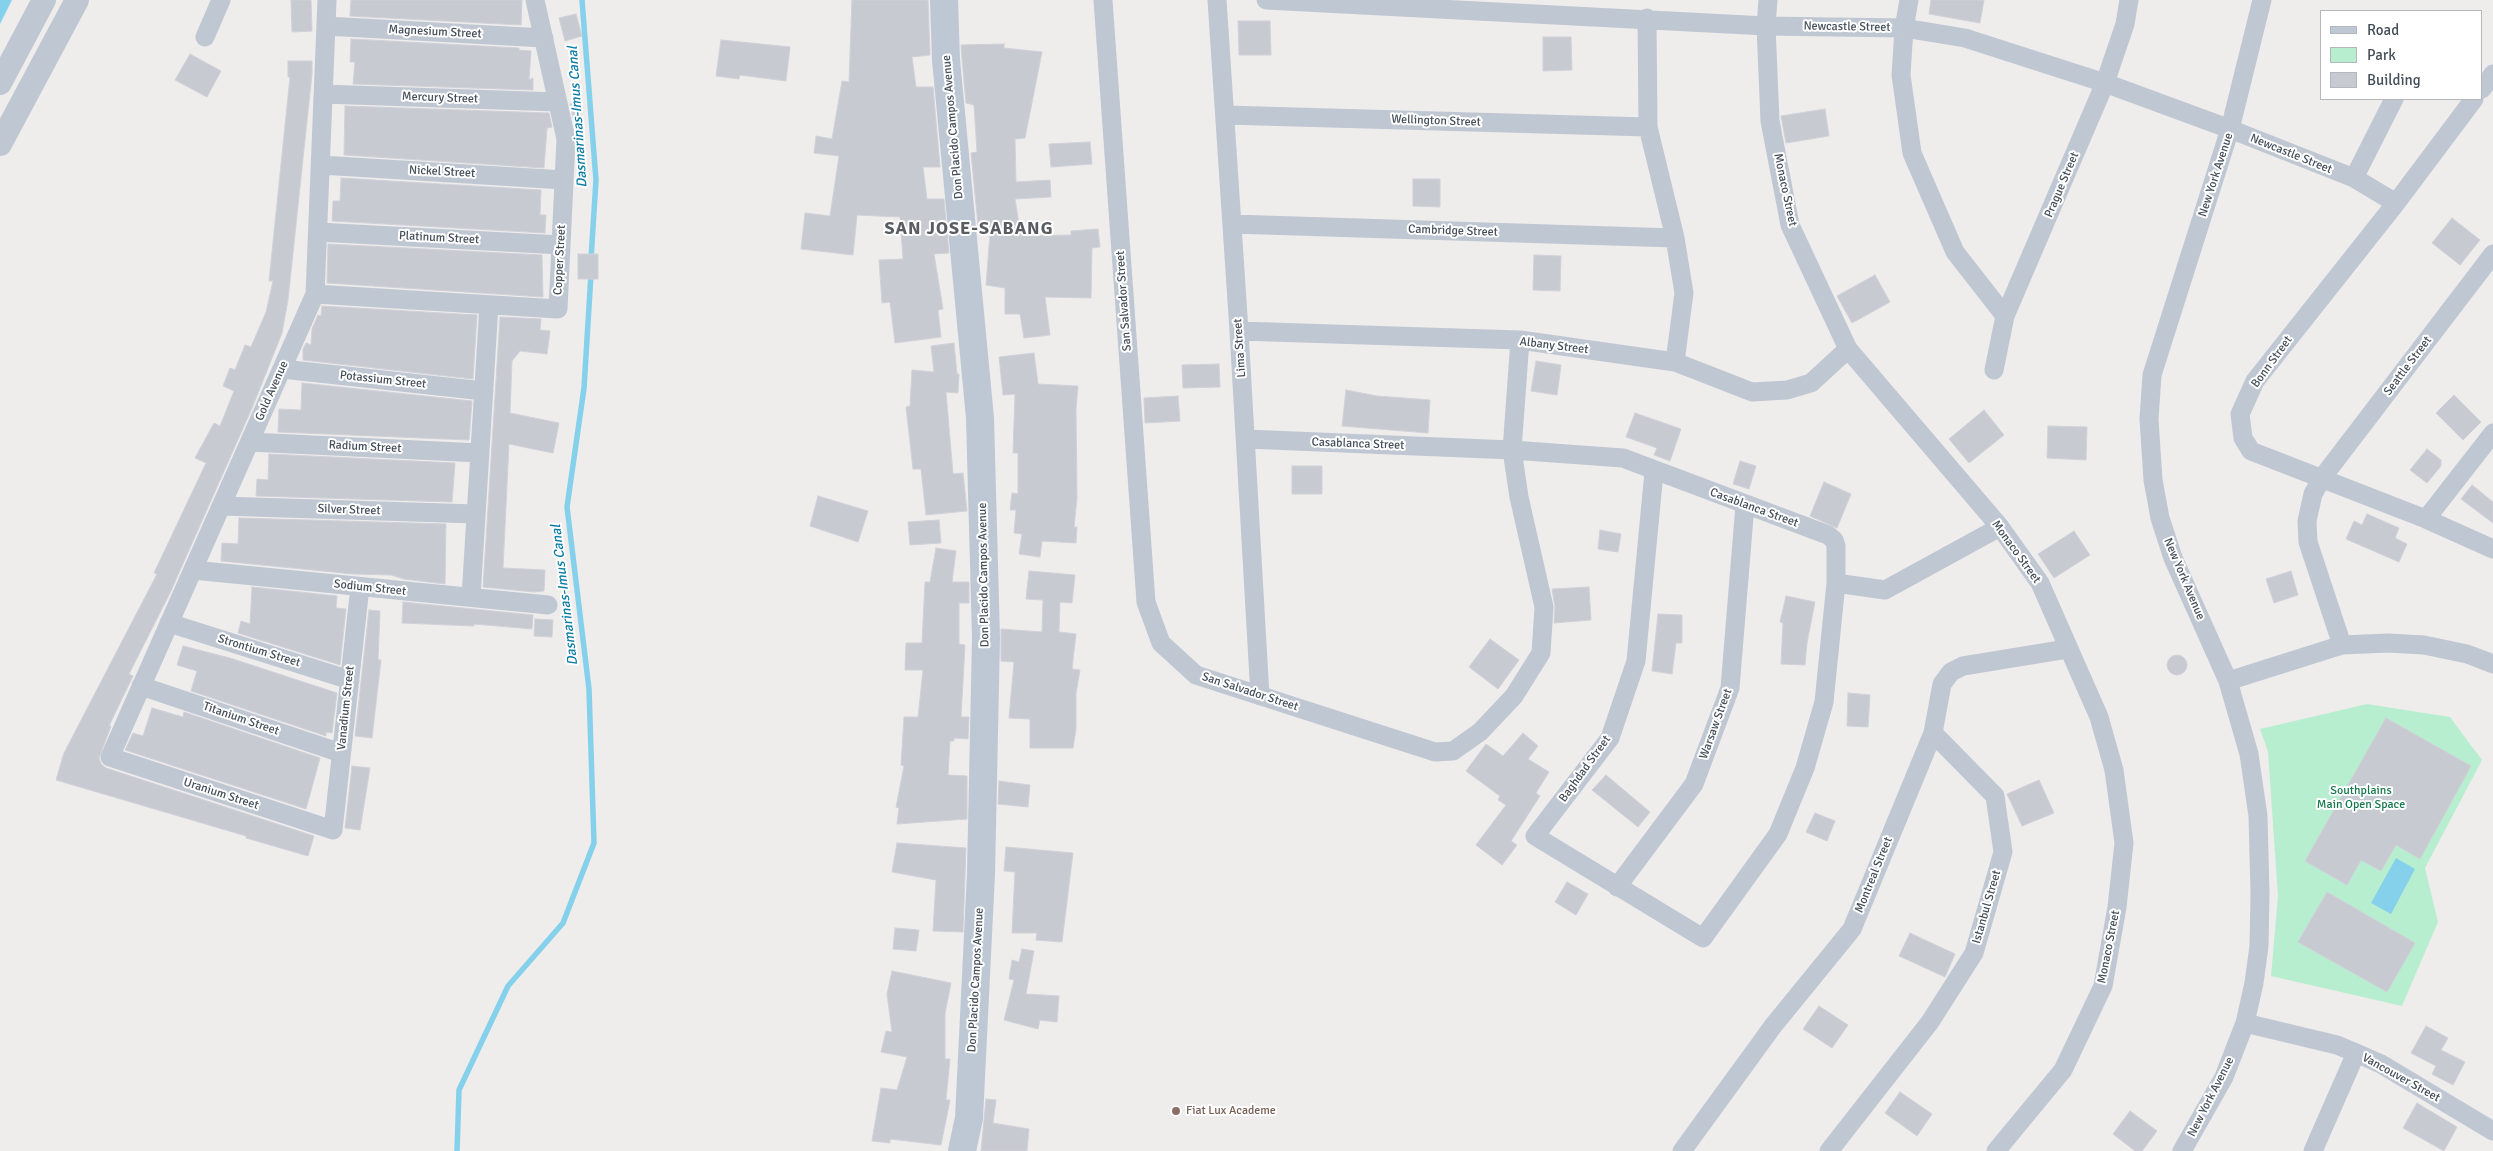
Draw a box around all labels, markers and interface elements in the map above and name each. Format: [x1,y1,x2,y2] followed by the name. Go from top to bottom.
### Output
[2320,10,2483,100] legend
[1803,19,1891,35] street label: Newcastle Street
[2367,21,2399,39] text: Road
[388,22,482,42] street label: Magnesium Street
[565,46,591,188] water label: Dasmarinas-Imus Canal
[2367,46,2396,64] text: Park
[940,54,966,200] street label: Don Placido Campos Avenue
[2367,71,2421,89] text: Building
[402,89,478,107] street label: Mercury Street
[1391,112,1481,130] street label: Wellington Street
[2196,131,2236,219] street label: New York Avenue
[2248,131,2334,177] street label: Newcastle Street
[2042,150,2082,220] street label: Prague Street
[1770,152,1800,228] street label: Monaco Street
[409,163,475,181] street label: Nickel Street
[883,218,1055,240] district label: SAN JOSE-SABANG
[1408,222,1498,240] street label: Cambridge Street
[551,224,569,296] street label: Copper Street
[398,229,480,247] street label: Platinum Street
[1113,250,1135,352] street label: San Salvador Street
[1231,318,1249,378] street label: Lima Street
[2248,333,2296,391] street label: Bonn Street
[2381,334,2435,398] street label: Seattle Street
[1519,335,1589,357] street label: Albany Street
[252,359,292,423] street label: Gold Avenue
[339,368,427,392] street label: Potassium Street
[1311,435,1405,453] street label: Casablanca Street
[328,438,402,456] street label: Radium Street
[1708,485,1800,531] street label: Casablanca Street
[317,502,381,518] street label: Silver Street
[976,503,992,647] street label: Don Placido Campos Avenue
[1988,518,2044,586] street label: Monaco Street
[548,524,582,666] water label: Dasmarinas-Imus Canal
[2160,536,2208,622] street label: New York Avenue
[333,577,407,599] street label: Sodium Street
[216,632,302,670] street label: Strontium Street
[334,665,358,751] street label: Vanadium Street
[1200,670,1300,714] street label: San Salvador Street
[1697,687,1735,761] street label: Warsaw Street
[201,699,281,739] street label: Titanium Street
[1556,733,1614,805] street label: Baghdad Street
[182,775,260,813] street label: Uranium Street
[2317,784,2405,812] park label: Southplains Main Open Space
[1852,835,1896,915] street label: Montreal Street
[1970,869,2004,945] street label: Istanbul Street
[965,907,987,1053] street label: Don Placido Campos Avenue
[2095,909,2123,985] street label: Monaco Street
[2359,1051,2443,1105] street label: Vancouver Street
[2185,1055,2237,1139] street label: New York Avenue
[1186,1104,1276,1118] place label: Fiat Lux Academe
[1170,1105,1182,1117] marker: Fiat Lux Academe

